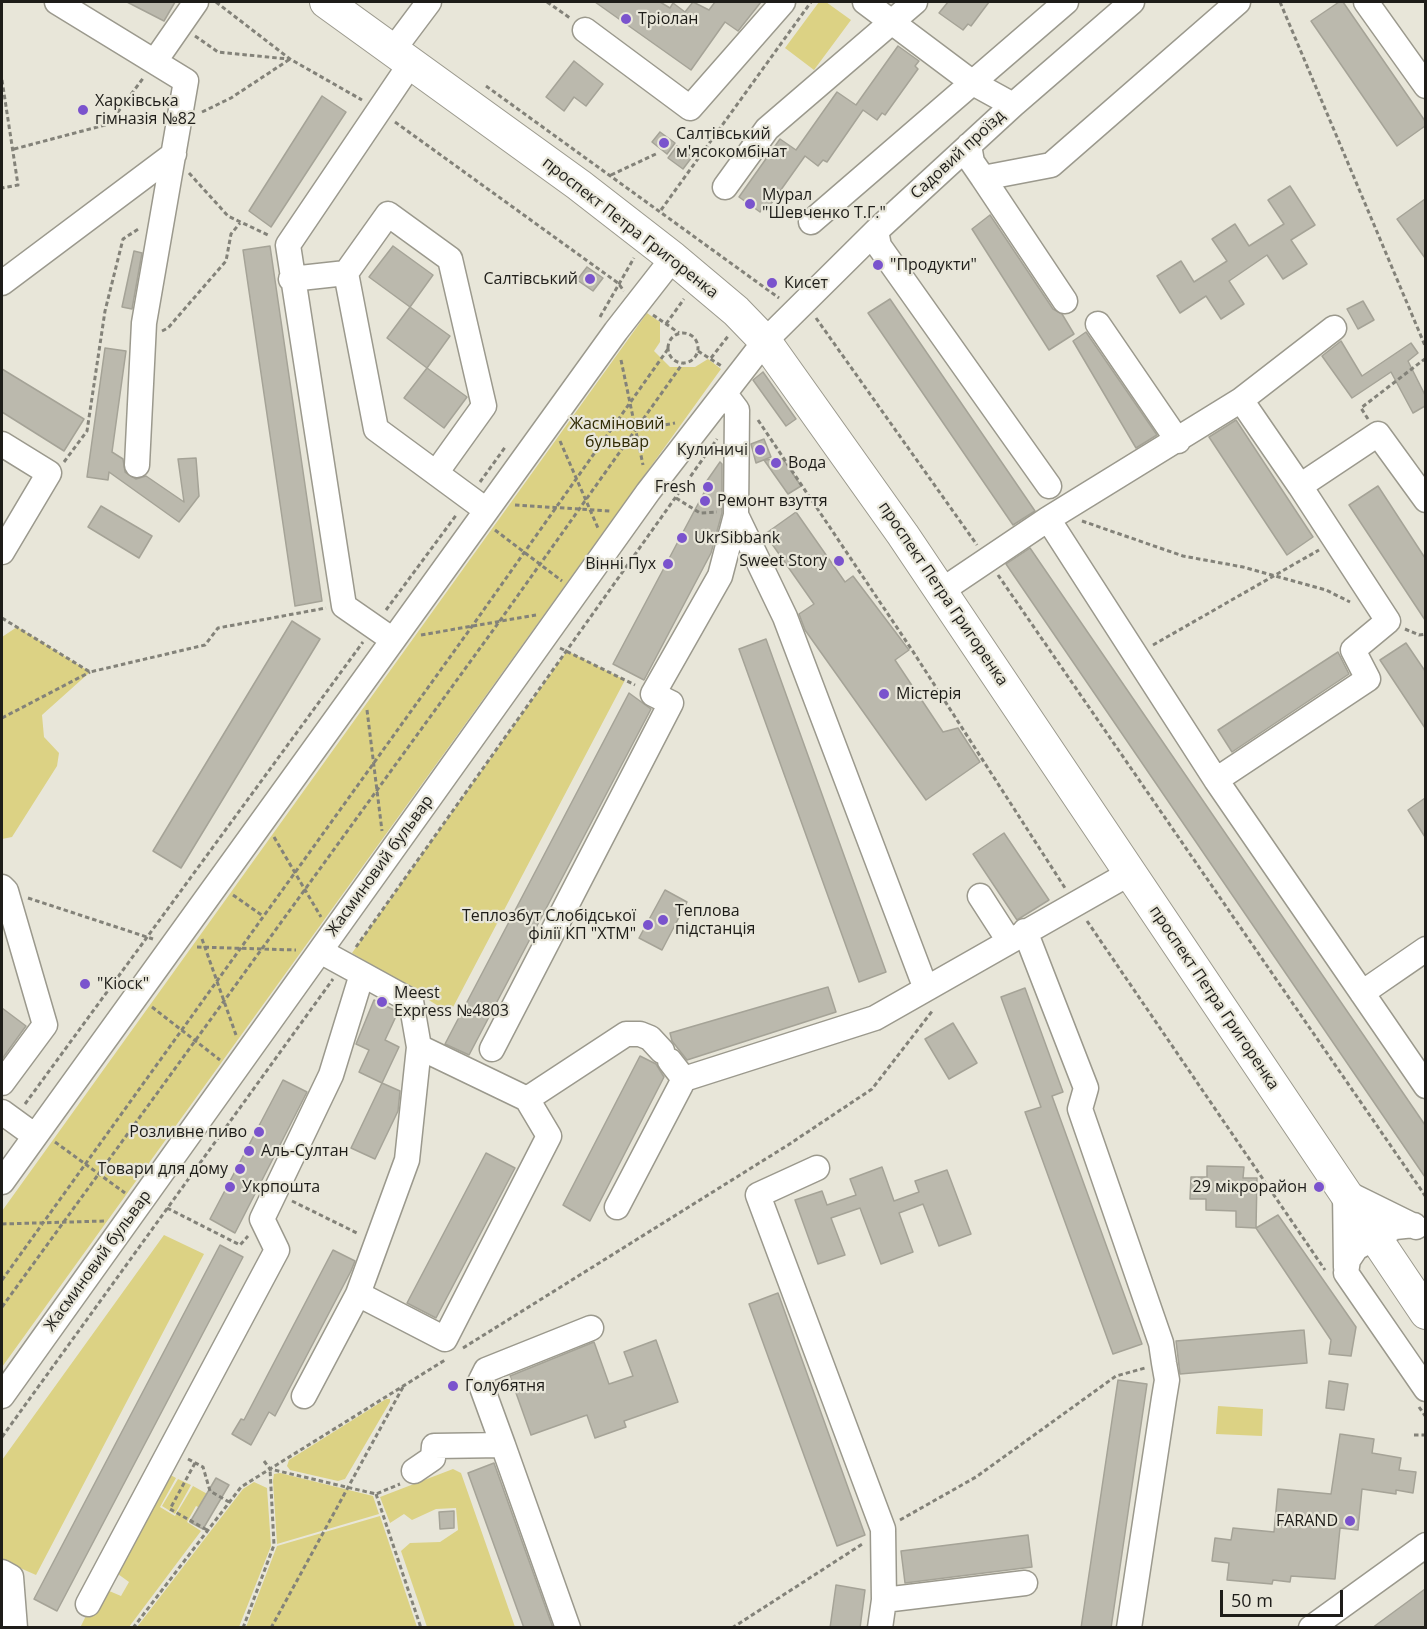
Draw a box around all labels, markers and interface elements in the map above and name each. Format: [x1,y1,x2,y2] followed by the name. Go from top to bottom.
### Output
[638,9,698,29] place label: Тріолан
[619,12,633,26] marker: Тріолан
[95,91,196,129] place label: Харківська гімназія №82
[76,103,90,117] marker: Харківська гімназія №82
[907,106,1009,204] street label: Садовий проїзд
[676,124,787,162] place label: Салтівський м'ясокомбінат
[657,136,671,150] marker: Салтівський м'ясокомбінат
[538,153,722,303] street label: проспект Петра Григоренка
[762,185,886,223] place label: Мурал "Шевченко Т.Г."
[743,197,757,211] marker: Мурал "Шевченко Т.Г."
[890,255,977,275] place label: "Продукти"
[871,258,885,272] marker: "Продукти"
[483,269,578,289] place label: Салтівський
[583,272,597,286] marker: Салтівський
[784,273,828,293] place label: Кисет
[765,276,779,290] marker: Кисет
[569,414,665,452] park label: Жасміновий бульвар
[677,440,748,460] place label: Кулиничі
[753,443,767,457] marker: Кулиничі
[788,453,826,473] place label: Вода
[769,456,783,470] marker: Вода
[655,477,696,497] place label: Fresh
[701,480,715,494] marker: Fresh
[717,491,828,511] place label: Ремонт взуття
[698,494,712,508] marker: Ремонт взуття
[874,498,1012,690] street label: проспект Петра Григоренка
[694,528,780,548] place label: UkrSibbank
[675,531,689,545] marker: UkrSibbank
[739,551,827,571] place label: Sweet Story
[585,554,656,574] place label: Вінні Пух
[832,554,846,568] marker: Sweet Story
[661,557,675,571] marker: Вінні Пух
[896,684,961,704] place label: Містерія
[877,687,891,701] marker: Містерія
[322,792,438,940] street label: Жасминовий бульвар
[675,901,755,939] place label: Теплова підстанція
[1145,902,1283,1094] street label: проспект Петра Григоренка
[462,906,636,944] place label: Теплозбут Слобідської філії КП "ХТМ"
[656,913,670,927] marker: Теплова підстанція
[641,918,655,932] marker: Теплозбут Слобідської філії КП "ХТМ"
[97,974,149,994] place label: "Кіоск"
[78,977,92,991] marker: "Кіоск"
[394,983,509,1021] place label: Meest Express №4803
[375,995,389,1009] marker: Meest Express №4803
[129,1122,247,1142] place label: Розливне пиво
[252,1125,266,1139] marker: Розливне пиво
[261,1141,349,1161] place label: Аль-Султан
[242,1144,256,1158] marker: Аль-Султан
[97,1159,228,1179] place label: Товари для дому
[233,1162,247,1176] marker: Товари для дому
[242,1177,320,1197] place label: Укрпошта
[1192,1177,1307,1197] place label: 29 мікрорайон
[223,1180,237,1194] marker: Укрпошта
[1312,1180,1326,1194] marker: 29 мікрорайон
[40,1187,156,1335] street label: Жасминовий бульвар
[465,1376,545,1396] place label: Голубятня
[446,1379,460,1393] marker: Голубятня
[1276,1511,1338,1531] place label: FARAND
[1343,1514,1357,1528] marker: FARAND
[1223,1578,1346,1616] scale bar
[1231,1588,1273,1612] text: 50 m

